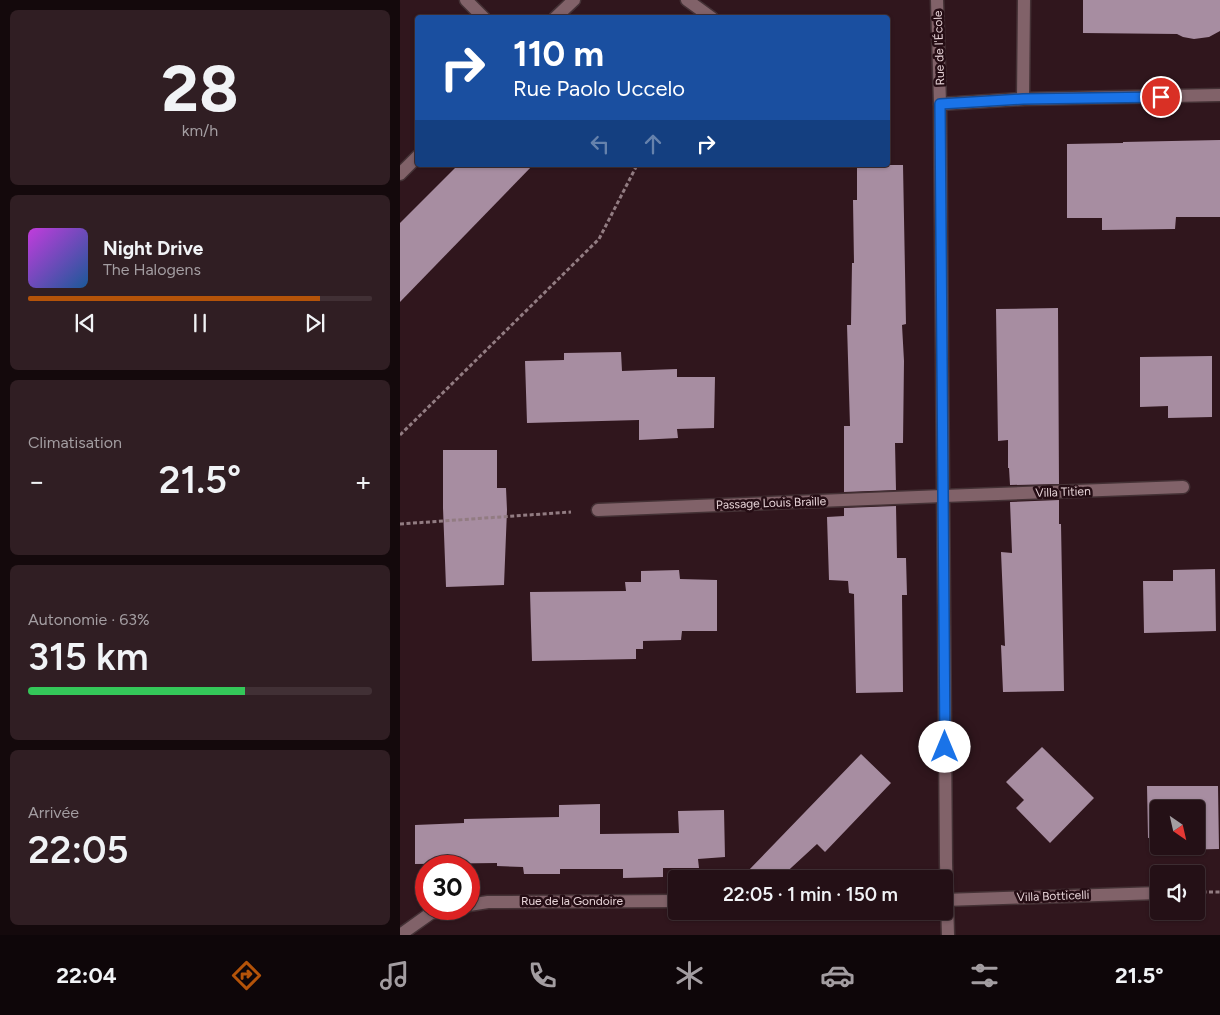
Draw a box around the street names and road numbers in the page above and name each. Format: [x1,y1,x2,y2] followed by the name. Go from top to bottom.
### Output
[931,10,947,86] street label: Rue de l'École
[1035,484,1091,500] street label: Villa Titien
[716,494,827,512] street label: Passage Louis Braille
[1016,888,1090,904] street label: Villa Botticelli
[521,894,624,908] street label: Rue de la Gondoire

